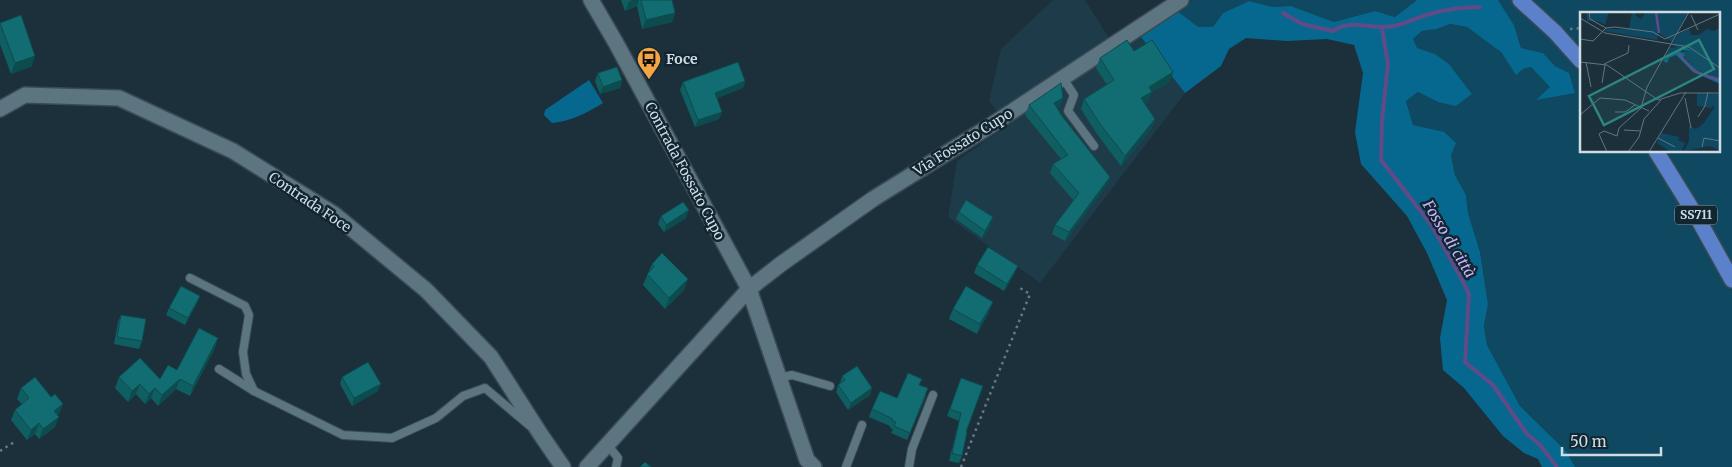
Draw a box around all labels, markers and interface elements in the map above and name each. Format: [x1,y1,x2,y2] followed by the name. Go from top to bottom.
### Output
[1580,12,1720,152] inset map
[636,46,662,80] bus stop icon: Foce
[666,50,698,68] place label: Foce
[641,99,729,243] street label: Contrada Fossato Cupo
[909,104,1016,180] street label: Via Fossato Cupo
[265,168,355,236] street label: Contrada Foce
[1418,196,1480,281] water label: Fosso di città
[1675,206,1717,224] road number: SS711
[1562,424,1661,456] scale bar
[1570,432,1607,451] text: 50 m

